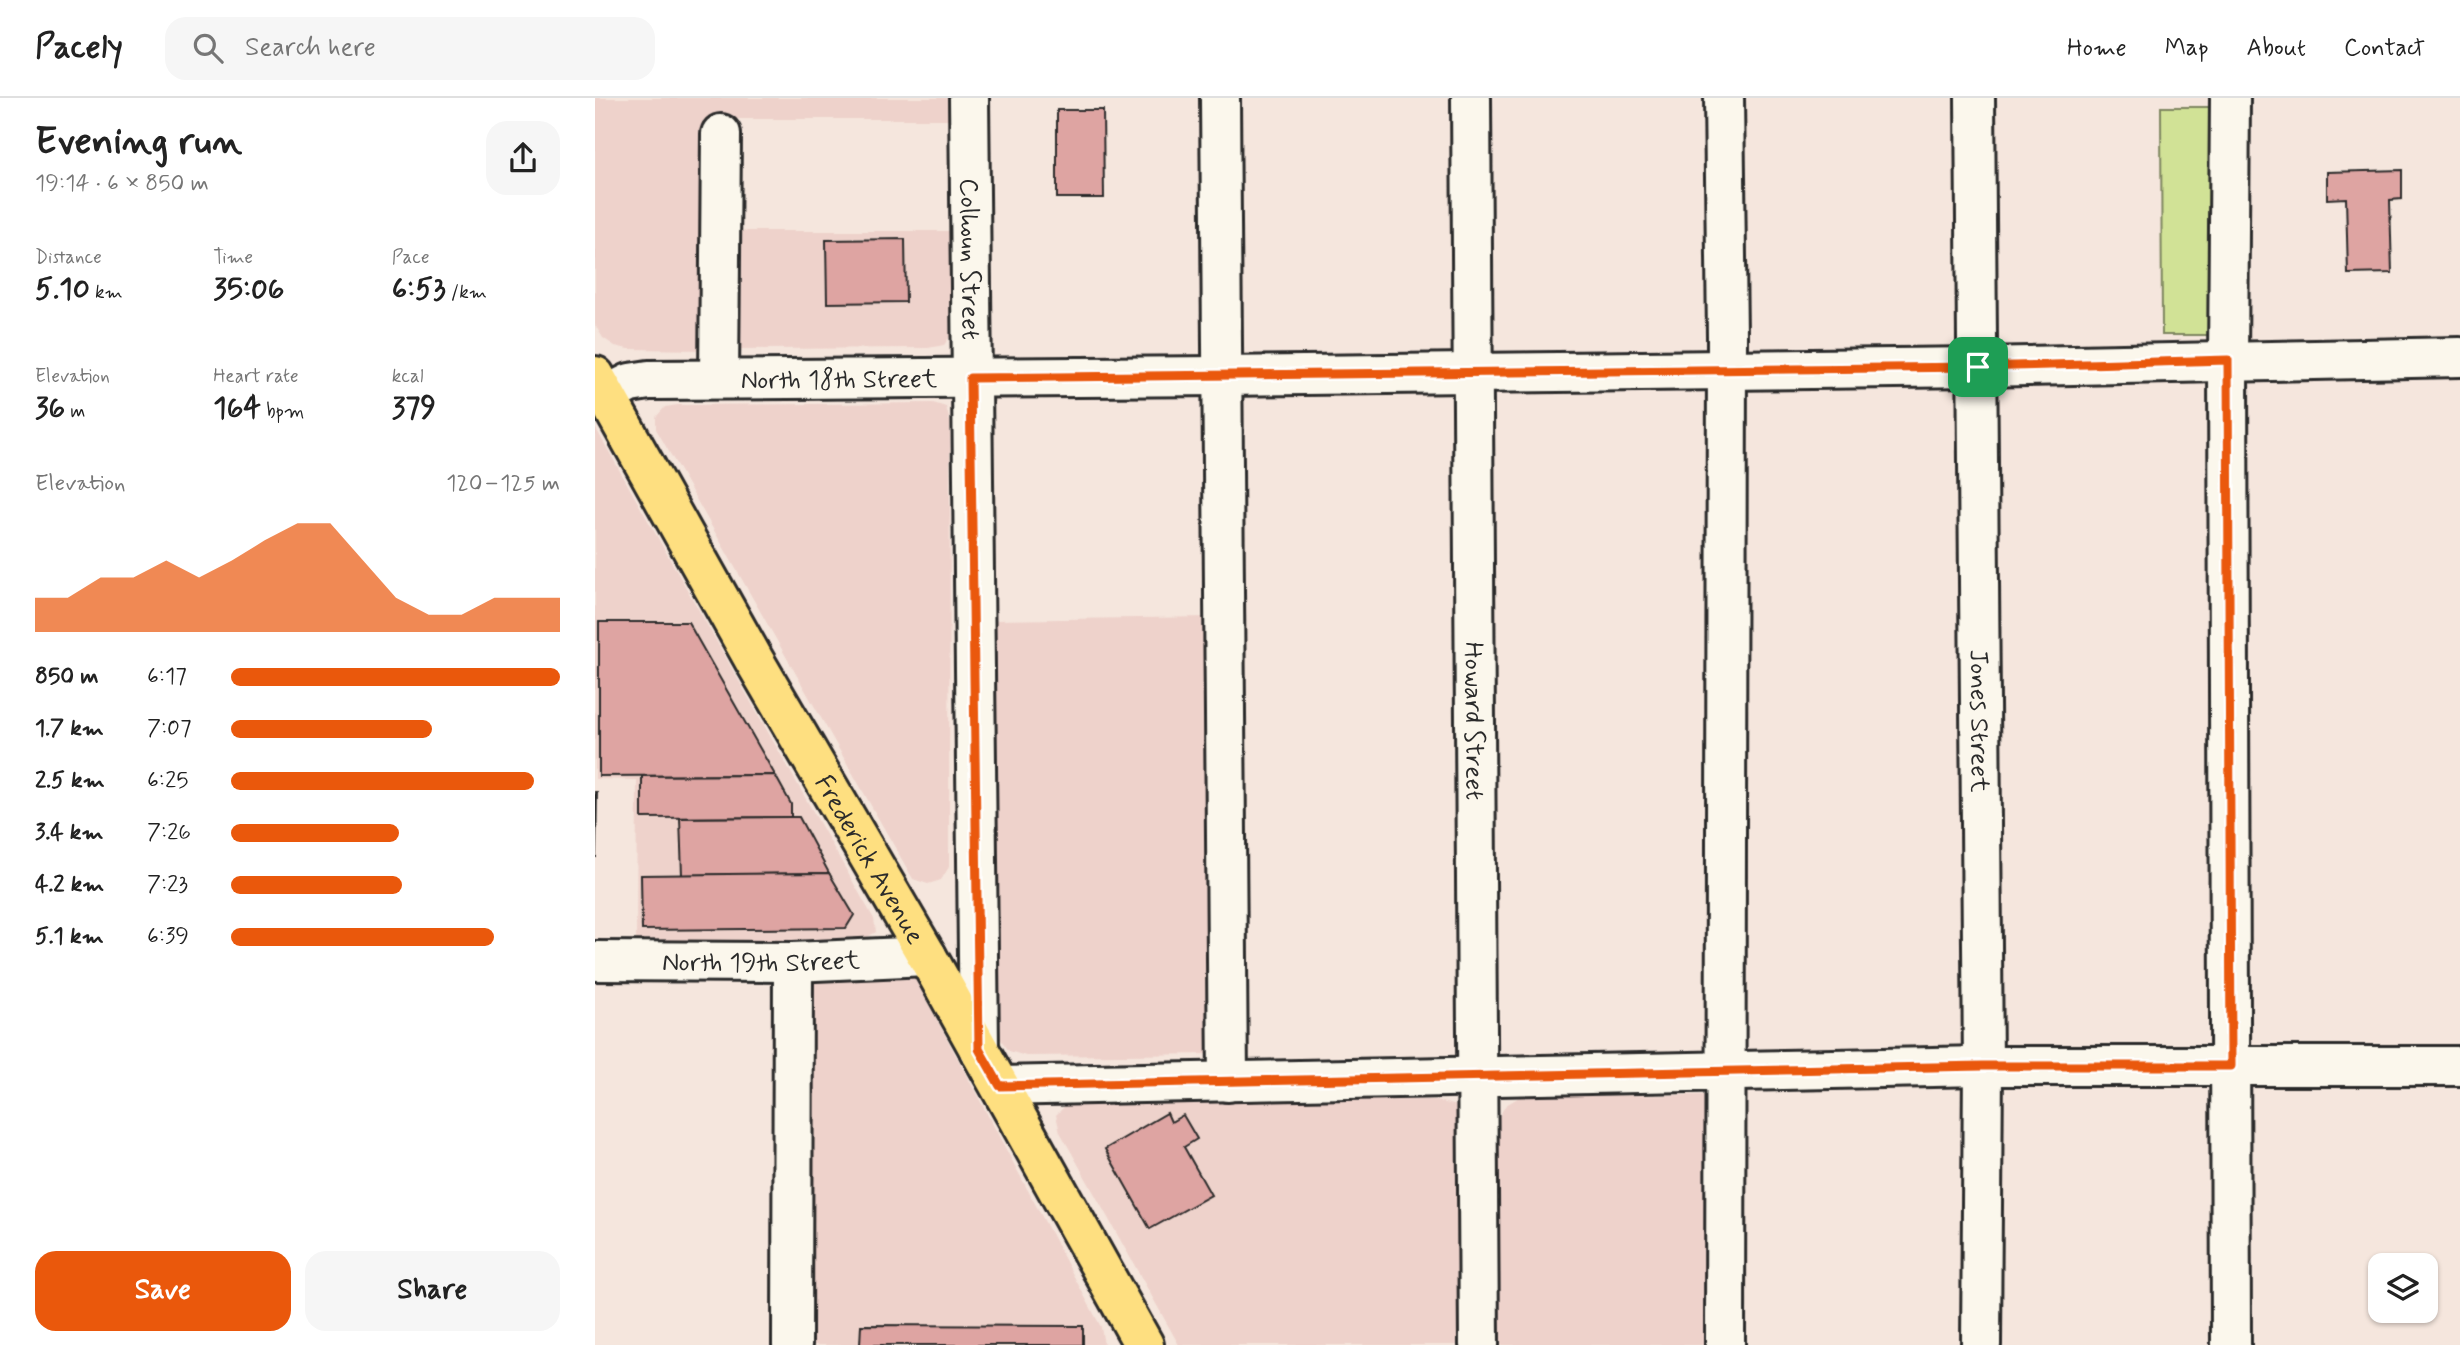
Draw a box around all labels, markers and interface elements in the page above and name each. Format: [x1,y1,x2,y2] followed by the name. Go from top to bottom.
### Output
[165,17,655,80] search box
[35,26,123,70] text: Pacely
[189,29,227,67] icon: search
[245,31,376,65] text: Search here
[2067,33,2127,64] text: Home
[2165,33,2209,64] text: Map
[2247,33,2306,64] text: About
[2344,33,2425,64] text: Contact
[35,118,242,167] text: Evening run
[486,121,560,195] button: share
[35,169,209,199] text: 19:14 · 6 × 850 m
[951,178,987,340] street label: Colhoun Street
[35,245,102,270] text: Distance
[213,245,253,270] text: Time
[392,245,429,270] text: Pace
[35,270,90,309] text: 5.10
[213,270,284,309] text: 35:06
[392,270,446,309] text: 6:53
[90,280,123,305] text: km
[446,280,487,305] text: /km
[1948,337,2008,397] pin
[1959,348,1997,386] icon: arrive
[740,363,937,398] street label: North 18th Street
[35,364,110,389] text: Elevation
[213,364,299,389] text: Heart rate
[392,364,424,389] text: kcal
[35,389,65,428] text: 36
[213,389,261,428] text: 164
[392,389,436,428] text: 379
[65,399,85,424] text: m
[261,399,304,424] text: bpm
[35,469,126,499] text: Elevation
[446,469,560,499] text: 120–125 m
[1455,642,1491,800] street label: Howard Street
[1961,649,1996,793] street label: Jones Street
[35,662,99,692] text: 850 m
[147,662,187,692] text: 6:17
[35,714,104,744] text: 1.7 km
[147,714,192,744] text: 7:07
[35,766,105,796] text: 2.5 km
[147,766,188,796] text: 6:25
[806,769,931,951] street label: Frederick Avenue
[35,818,103,848] text: 3.4 km
[147,818,191,848] text: 7:26
[35,870,104,900] text: 4.2 km
[147,870,188,900] text: 7:23
[35,922,104,952] text: 5.1 km
[147,922,189,952] text: 6:39
[662,944,861,981] street label: North 19th Street
[35,1251,291,1331] button: Save
[305,1251,560,1331] button: Share
[2368,1253,2438,1323] map controls
[2368,1253,2438,1323] button: layers

